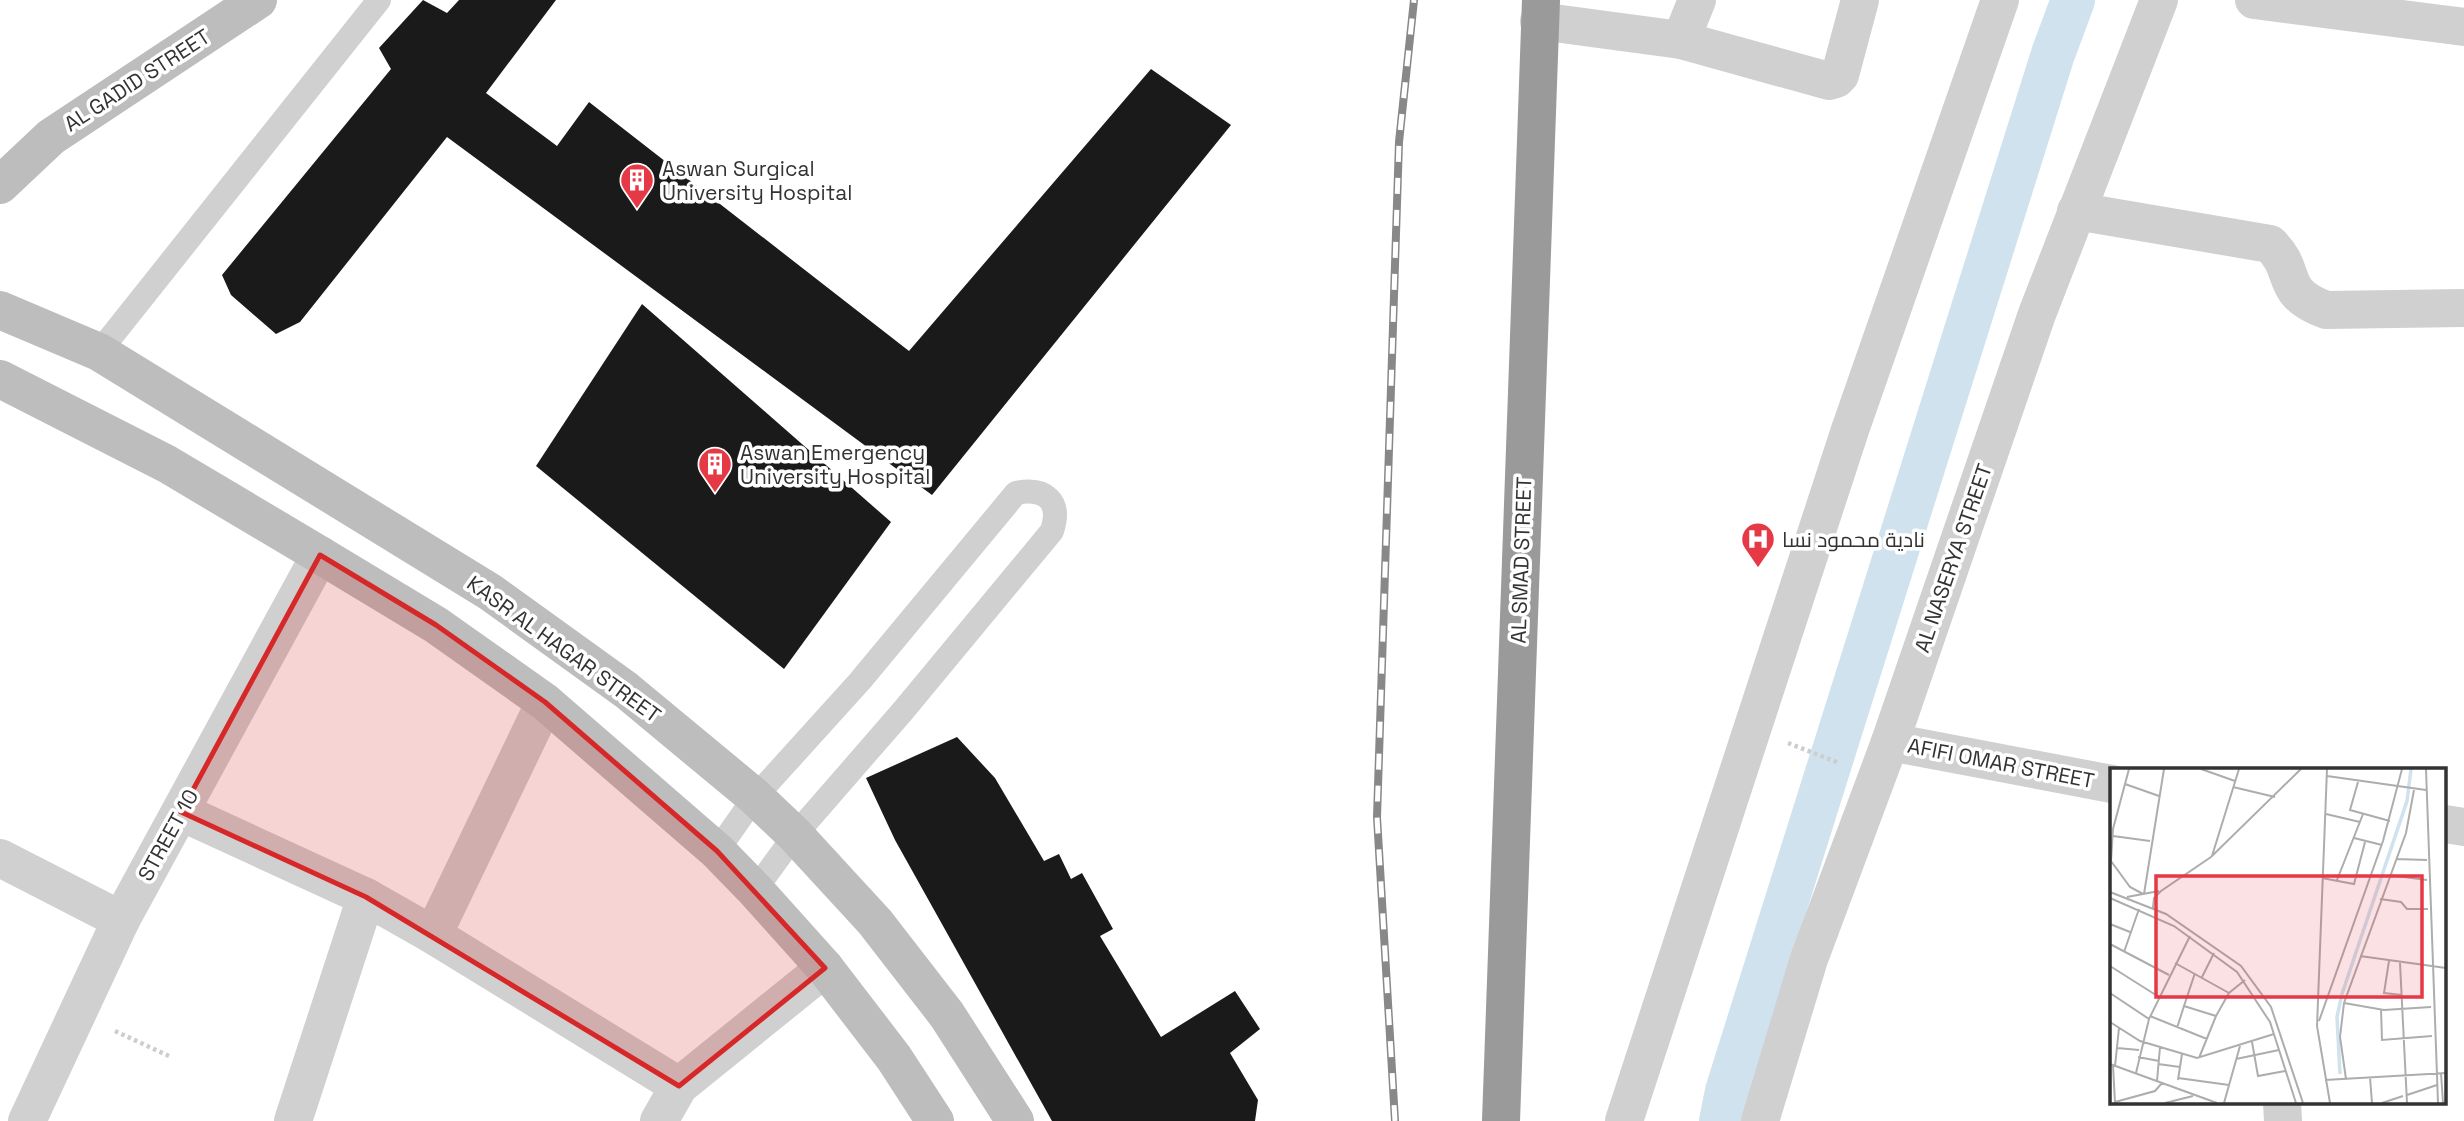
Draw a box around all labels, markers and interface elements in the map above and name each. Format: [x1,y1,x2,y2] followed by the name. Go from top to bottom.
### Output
[59,23,215,137] street label: AL GADID STREET
[662,155,852,206] place label: Aswan Surgical University Hospital
[618,161,656,210] building icon: Aswan Surgical University Hospital
[740,439,930,490] place label: Aswan Emergency University Hospital
[696,445,734,494] building icon: Aswan Emergency University Hospital
[1908,460,1998,656] street label: AL NASERYA STREET
[1505,476,1537,644] street label: AL SMAD STREET
[1739,520,1777,569] hospital icon: نادية محمود نسا
[1782,526,1925,553] place label: نادية محمود نسا
[462,570,666,728] street label: KASR AL HAGAR STREET
[1905,732,2097,794] street label: AFIFI OMAR STREET
[2110,768,2446,1104] inset map
[132,784,204,886] street label: STREET 10

